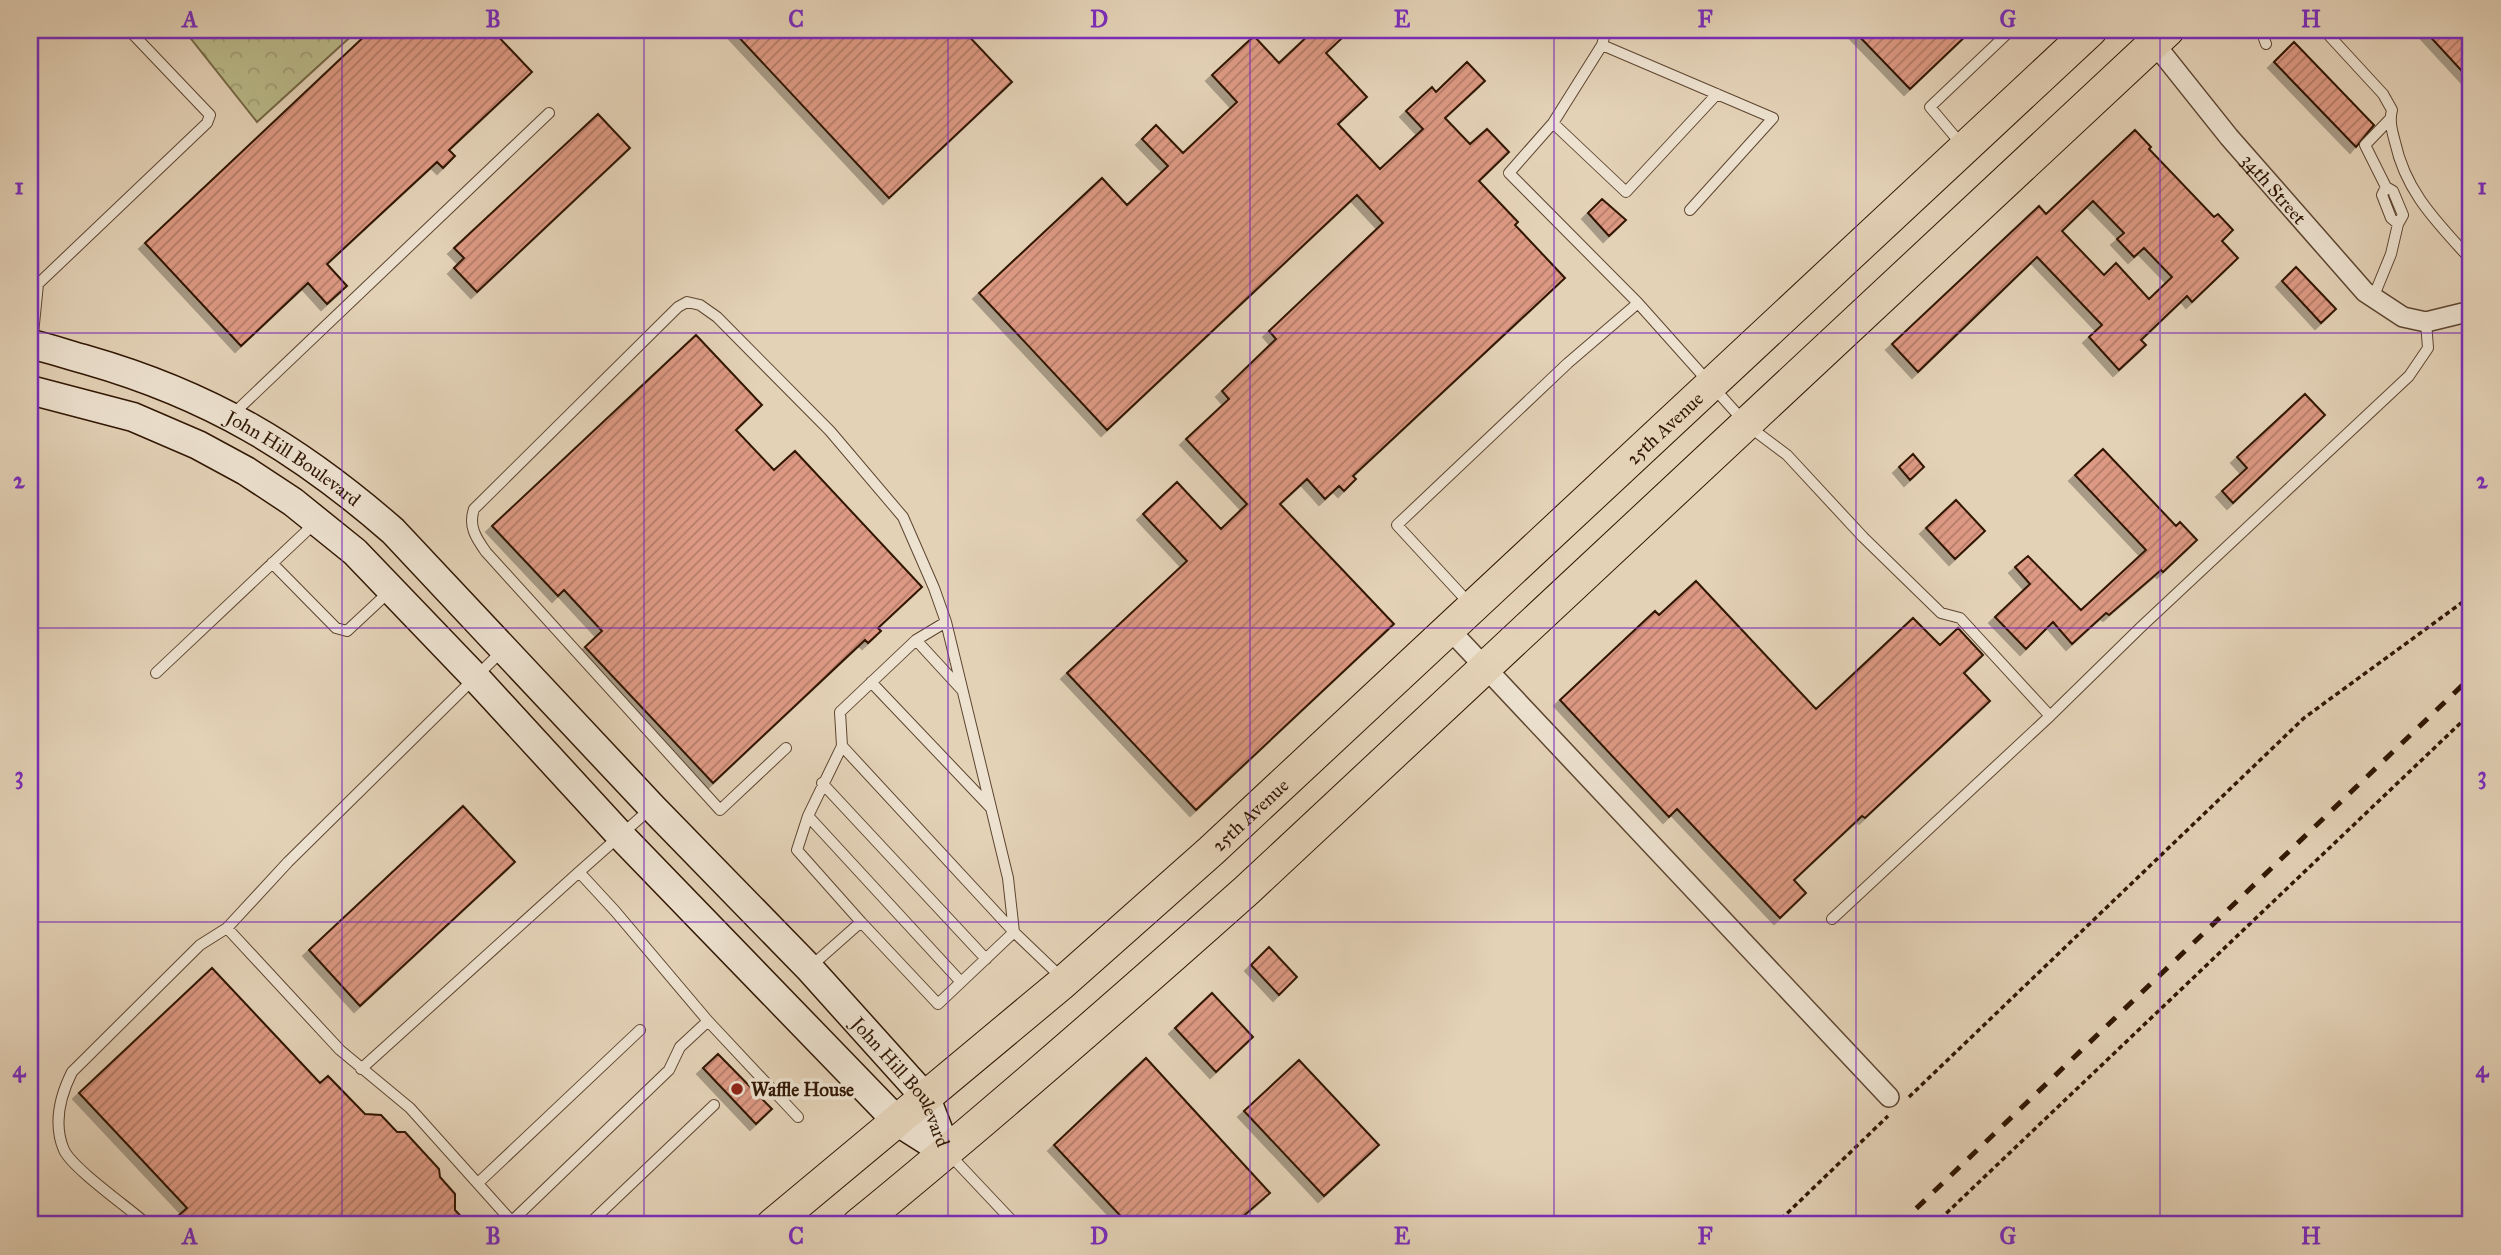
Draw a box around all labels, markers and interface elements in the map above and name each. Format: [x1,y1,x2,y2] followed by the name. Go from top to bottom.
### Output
[180,5,198,33] text: A
[485,5,501,33] text: B
[788,5,804,33] text: C
[1090,5,1108,33] text: D
[1394,5,1411,33] text: E
[1697,5,1713,33] text: F
[2000,5,2017,33] text: G
[2301,5,2321,33] text: H
[2237,149,2311,229] street label: 34th Street
[14,172,24,200] text: 1
[2477,172,2487,200] text: 1
[1622,387,1708,470] street label: 25th Avenue
[220,405,365,511] street label: John Hill Boulevard
[13,466,25,494] text: 2
[2476,466,2488,494] text: 2
[14,761,24,790] text: 3
[2477,761,2487,790] text: 3
[1207,774,1293,856] street label: 25th Avenue
[844,1011,955,1151] street label: John Hill Boulevard
[13,1055,27,1083] text: 4
[2476,1055,2490,1083] text: 4
[751,1078,854,1101] place label: Waffle House
[729,1081,745,1097] marker: Waffle House
[180,1222,198,1250] text: A
[485,1222,501,1250] text: B
[788,1222,804,1250] text: C
[1090,1222,1108,1250] text: D
[1394,1222,1411,1250] text: E
[1697,1222,1713,1250] text: F
[2000,1222,2017,1250] text: G
[2301,1222,2321,1250] text: H

